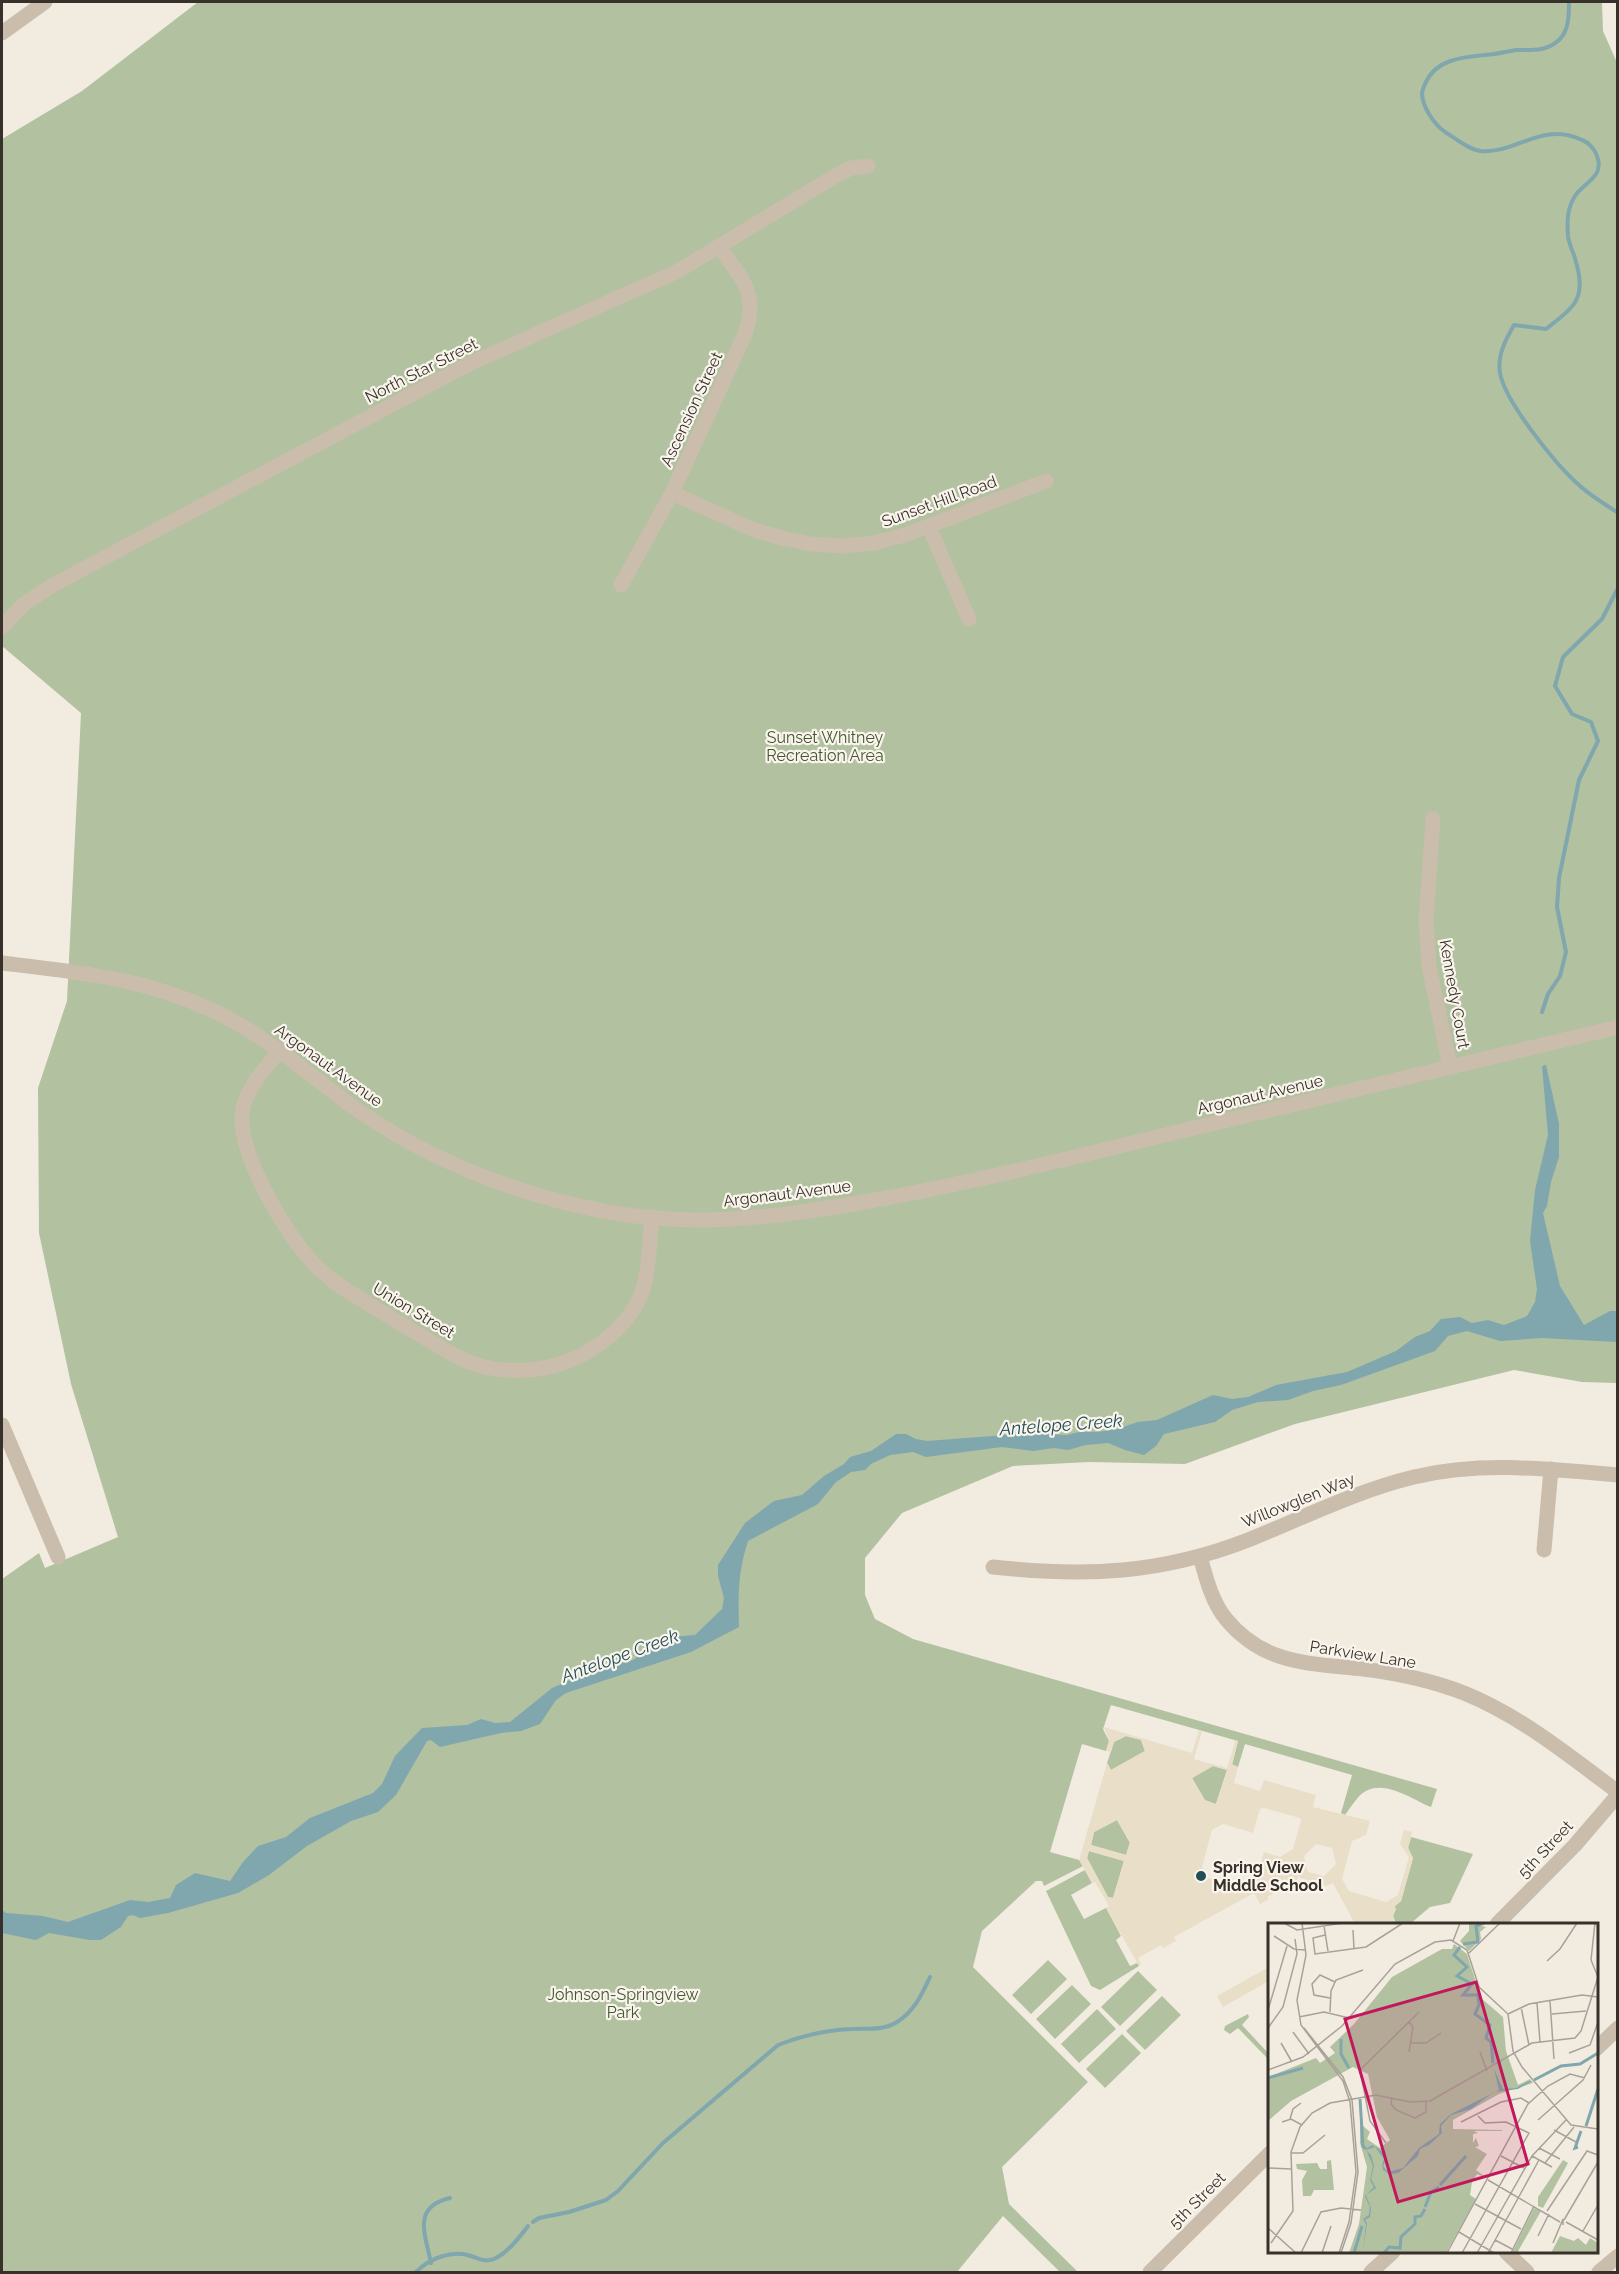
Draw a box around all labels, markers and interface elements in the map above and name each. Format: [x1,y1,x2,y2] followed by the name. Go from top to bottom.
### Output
[362,334,481,407] street label: North Star Street
[657,348,727,470] street label: Ascension Street
[879,472,999,531] street label: Sunset Hill Road
[766,728,884,765] park label: Sunset Whitney Recreation Area
[1436,938,1474,1051] street label: Kennedy Court
[271,1020,386,1111] street label: Argonaut Avenue
[1195,1071,1325,1118] street label: Argonaut Avenue
[722,1176,852,1211] street label: Argonaut Avenue
[369,1279,459,1343] street label: Union Street
[998,1410,1124,1439] water label: Antelope Creek
[1239,1469,1358,1532] street label: Willowglen Way
[557,1624,682,1687] water label: Antelope Creek
[1308,1637,1417,1672] street label: Parkview Lane
[1514,1816,1577,1882] street label: 5th Street
[1213,1858,1324,1895] place label: Spring View Middle School
[1194,1869,1208,1883] marker: Spring View Middle School
[1268,1923,1598,2253] inset map
[547,1985,699,2022] park label: Johnson-Springview Park
[1165,2168,1230,2232] street label: 5th Street

